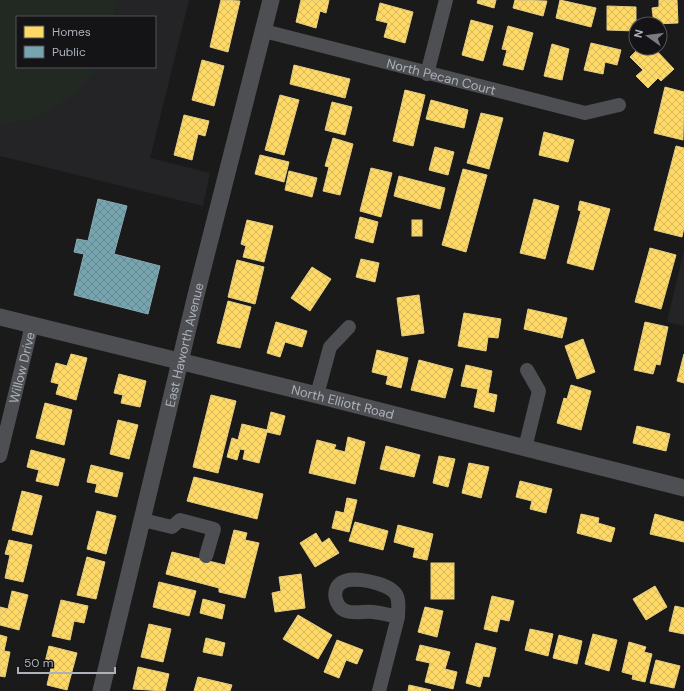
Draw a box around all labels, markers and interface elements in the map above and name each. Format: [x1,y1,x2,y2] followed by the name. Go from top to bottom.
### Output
[16,16,156,68] legend
[628,16,668,56] north arrow
[52,24,91,40] text: Homes
[631,28,646,39] text: N
[52,44,86,60] text: Public
[385,55,498,99] street label: North Pecan Court
[161,281,208,409] street label: East Haworth Avenue
[5,330,39,405] street label: Willow Drive
[289,381,396,423] street label: North Elliott Road
[18,649,115,675] scale bar
[24,655,53,671] text: 50 m

